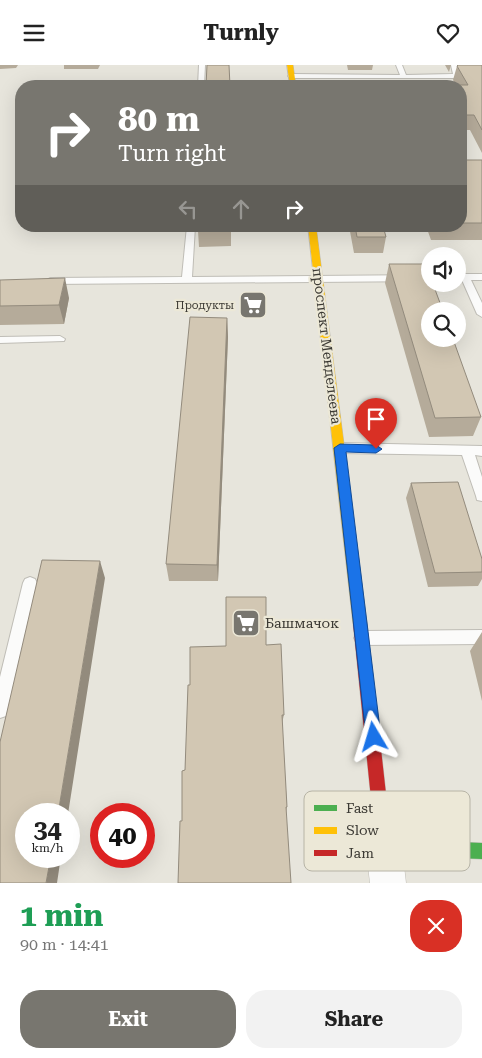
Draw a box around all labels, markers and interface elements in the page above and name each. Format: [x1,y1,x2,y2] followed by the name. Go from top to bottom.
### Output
[20,19,48,47] icon: menu
[434,19,462,47] icon: heart
[203,20,279,45] text: Turnly
[118,99,200,140] text: 80 m
[35,100,100,165] icon: right
[118,141,226,166] text: Turn right
[174,195,202,223] icon: left
[227,195,255,223] icon: ahead
[280,195,308,223] icon: right
[421,247,466,347] map controls
[421,247,466,292] button: sound
[309,267,345,426] street label: проспект Менделеева
[238,290,268,320] supermarket icon: Продукты
[176,299,234,312] place label: Продукты
[421,302,466,347] button: search
[355,398,397,449] pin
[362,405,390,433] icon: arrive
[231,608,261,638] supermarket icon: Башмачок
[265,615,339,631] place label: Башмачок
[347,710,399,762] position arrow
[304,791,470,871] legend
[346,800,373,816] text: Fast
[90,803,155,868] speed limit sign: 40
[33,815,62,844] text: 34
[346,822,379,838] text: Slow
[31,841,64,855] text: km/h
[346,845,374,861] text: Jam
[20,898,103,933] text: 1 min
[410,900,462,952] button: close
[20,935,109,954] text: 90 m · 14:41
[20,990,236,1048] button: Exit
[246,990,462,1048] button: Share

